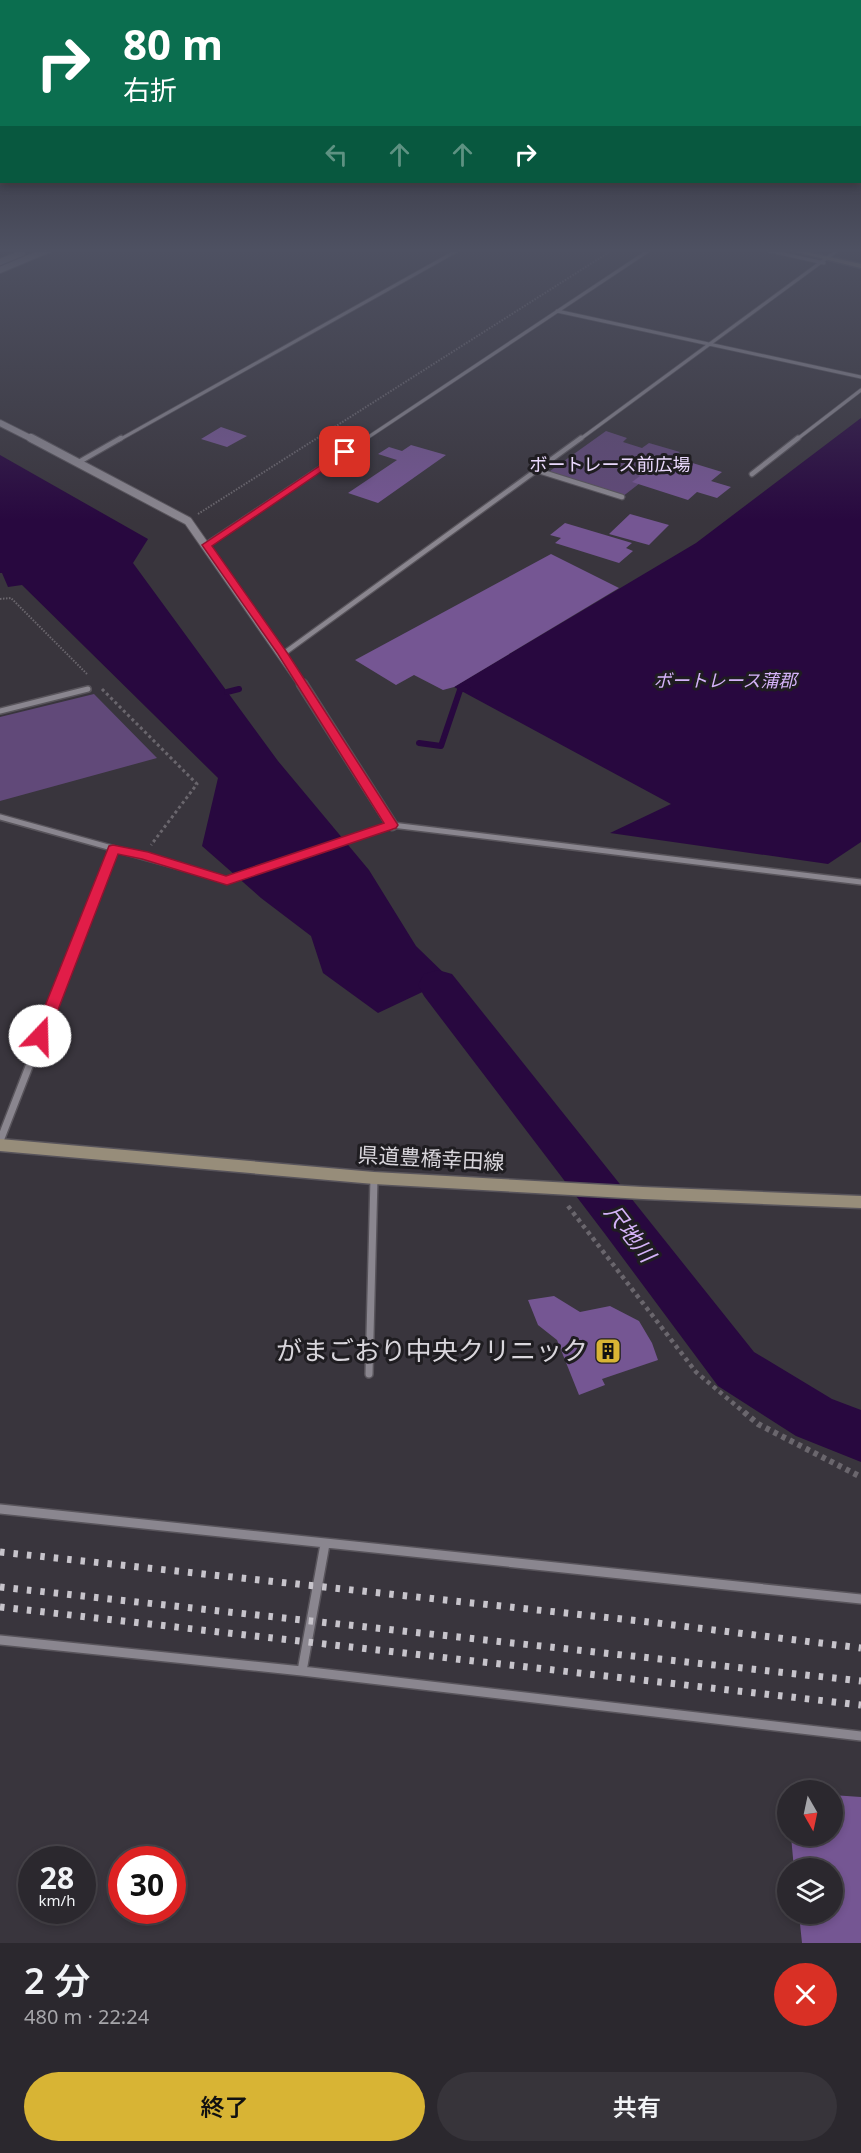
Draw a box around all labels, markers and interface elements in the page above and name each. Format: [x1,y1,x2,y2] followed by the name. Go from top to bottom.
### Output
[123,15,223,72] text: 80 m
[24,24,102,102] icon: right
[123,71,177,108] text: 右折
[320,138,353,171] icon: left
[383,138,416,171] icon: ahead
[446,138,479,171] icon: ahead
[509,138,542,171] icon: right
[319,426,370,477] pin
[328,435,361,468] icon: arrive
[529,452,691,476] park label: ボートレース前広場
[653,668,800,692] water label: ボートレース蒲郡
[8,1004,72,1068] position arrow
[357,1140,505,1176] street label: 県道豊橋幸田線
[599,1197,664,1269] water label: 尺地川
[276,1332,588,1368] place label: がまごおり中央クリニック
[593,1336,623,1366] building icon: がまごおり中央クリニック
[777,1780,843,1846] north arrow
[777,1780,843,1924] map controls
[108,1846,186,1924] speed limit sign: 30
[40,1857,74,1898] text: 28
[777,1858,843,1924] button: layers
[39,1890,75,1910] text: km/h
[24,1956,90,2005] text: 2 分
[774,1963,837,2026] button: close
[24,2003,149,2030] text: 480 m · 22:24
[24,2072,425,2141] button: 終了
[437,2072,837,2141] button: 共有

